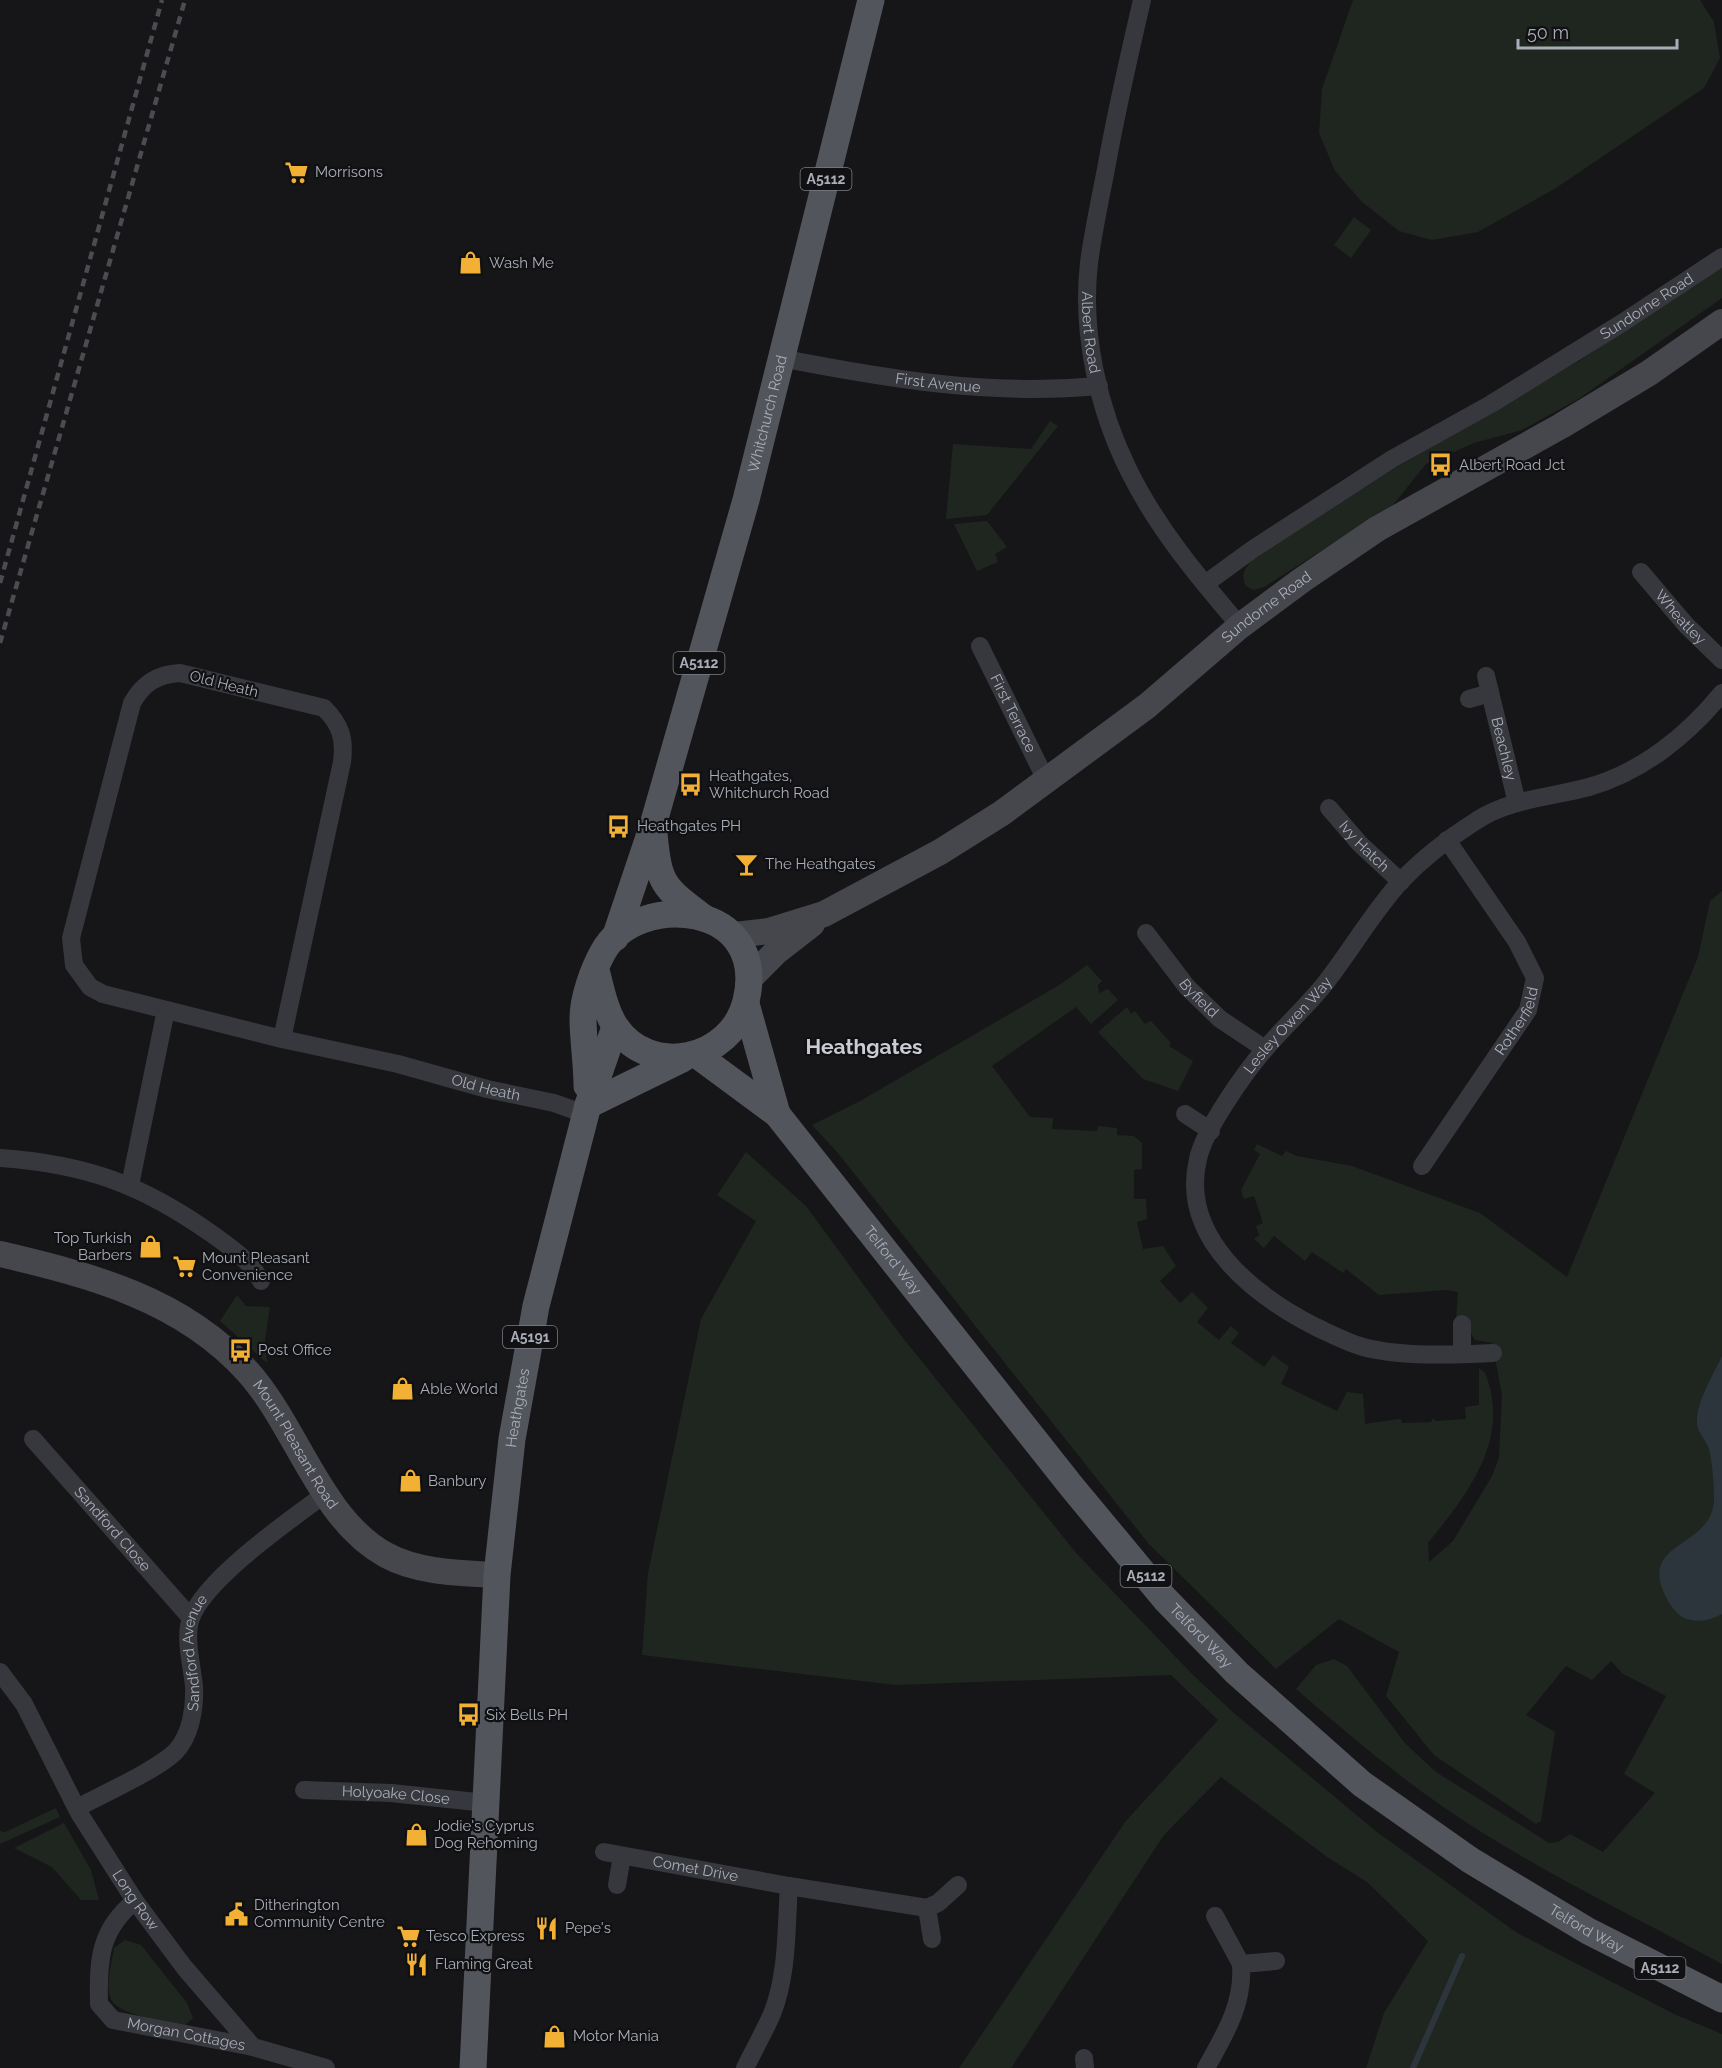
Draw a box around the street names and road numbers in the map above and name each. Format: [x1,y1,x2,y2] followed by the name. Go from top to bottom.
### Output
[800,168,852,190] road number: A5112
[1597,269,1697,343] street label: Sundorne Road
[1078,291,1104,375] street label: Albert Road
[744,353,791,475] street label: Whitchurch Road
[894,369,981,396] street label: First Avenue
[1218,567,1315,647] street label: Sundorne Road
[1651,586,1710,648] street label: Wheatley
[674,652,724,674] road number: A5112
[188,667,260,701] street label: Old Heath
[986,671,1040,756] street label: First Terrace
[1487,715,1520,782] street label: Beachley
[1335,817,1393,876] street label: Ivy Hatch
[1240,973,1336,1077] street label: Lesley Owen Way
[1175,975,1222,1021] street label: Byfield
[1491,985,1542,1059] street label: Rotherfield
[450,1070,522,1105] street label: Old Heath
[860,1222,925,1298] street label: Telford Way
[503,1326,557,1348] road number: A5191
[502,1367,534,1448] street label: Heathgates
[249,1376,342,1512] street label: Mount Pleasant Road
[70,1483,155,1575] street label: Sandford Close
[1120,1565,1172,1587] road number: A5112
[179,1591,211,1712] street label: Sandford Avenue
[1166,1600,1236,1672] street label: Telford Way
[342,1782,451,1808] street label: Holyoake Close
[651,1852,740,1886] street label: Comet Drive
[108,1866,163,1934] street label: Long Row
[1546,1901,1627,1957] street label: Telford Way
[1634,1957,1686,1979] road number: A5112
[126,2014,247,2054] street label: Morgan Cottages

